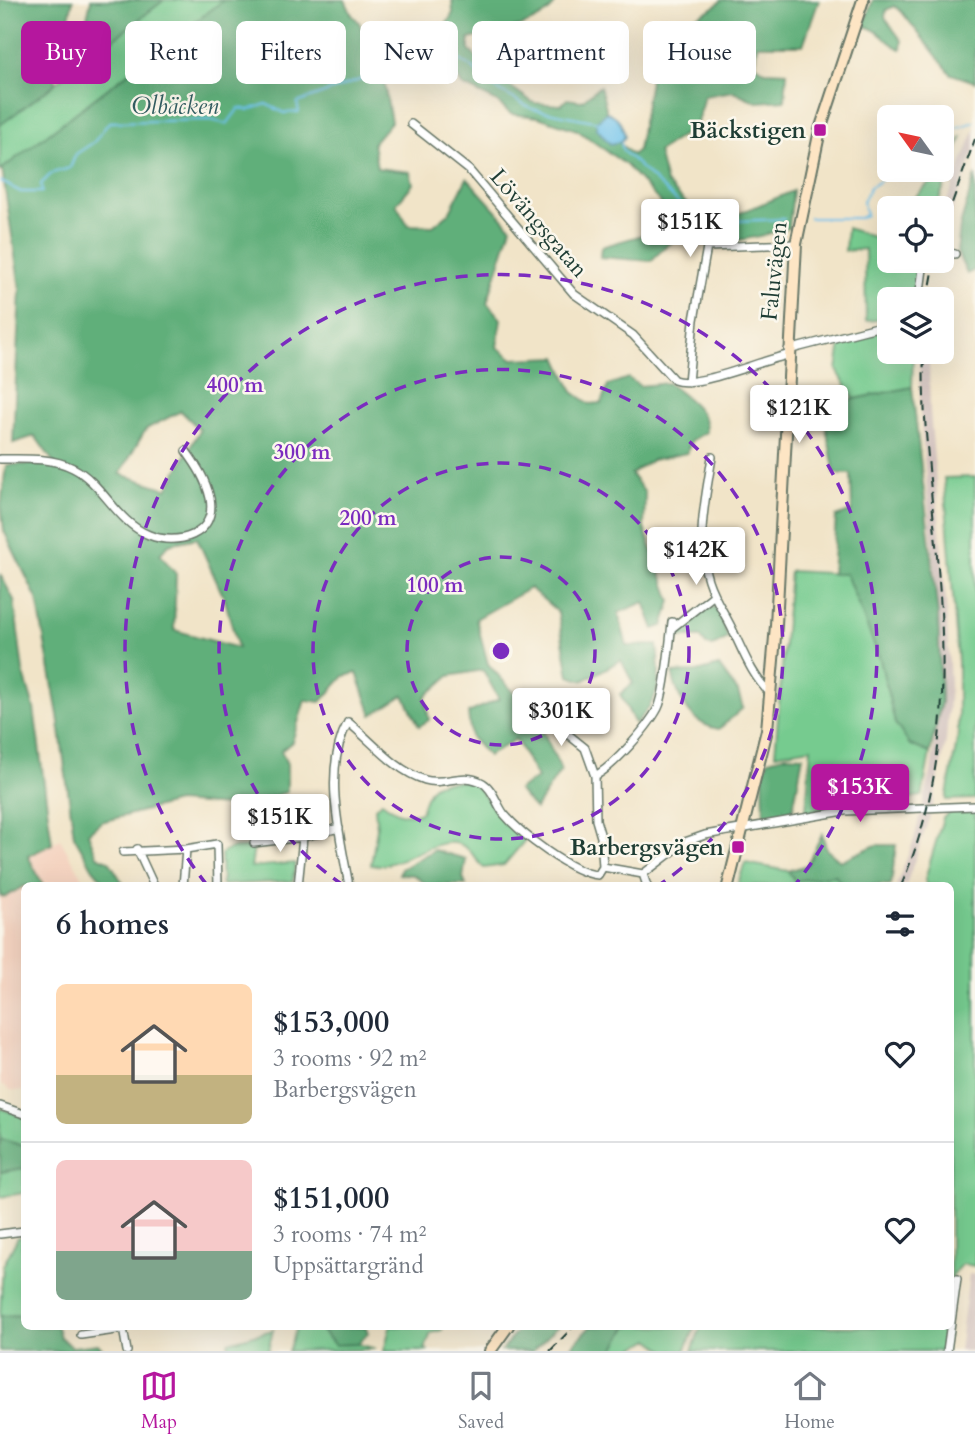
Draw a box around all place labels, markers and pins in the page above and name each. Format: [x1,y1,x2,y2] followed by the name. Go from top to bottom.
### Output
[690,115,806,146] place label: Bäckstigen
[812,122,828,138] marker: Bäckstigen
[641,200,739,259] pin: $151K
[750,386,848,445] pin: $121K
[647,528,745,587] pin: $142K
[489,639,513,663] centre of rings
[512,688,610,748] pin: $301K
[811,764,909,824] pin: $153K
[231,794,329,854] pin: $151K
[570,832,724,863] place label: Barbergsvägen
[730,839,746,855] marker: Barbergsvägen

